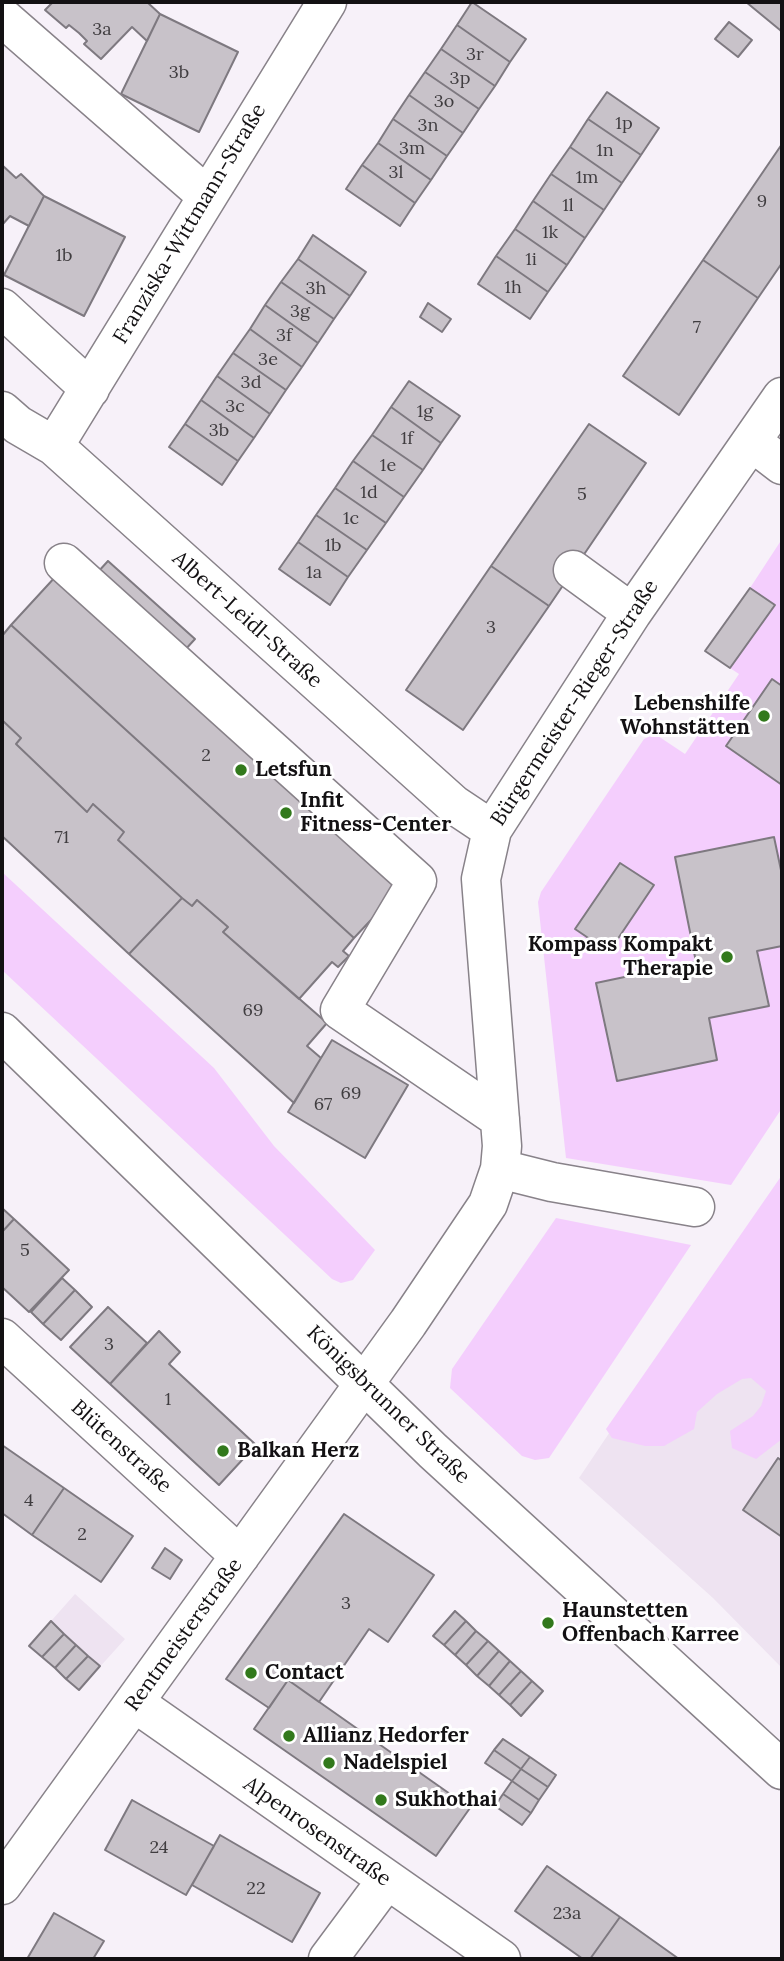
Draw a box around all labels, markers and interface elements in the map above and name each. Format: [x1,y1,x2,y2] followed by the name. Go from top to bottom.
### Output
[92,19,112,41] house number: 3a
[466,44,484,66] house number: 3r
[169,62,189,84] house number: 3b
[450,68,470,90] house number: 3p
[434,91,454,113] house number: 3o
[108,99,272,349] street label: Franziska-Wittmann-Straße
[615,113,633,135] house number: 1p
[418,115,438,137] house number: 3n
[399,138,425,160] house number: 3m
[596,140,614,162] house number: 1n
[389,162,403,184] house number: 3l
[576,167,598,189] house number: 1m
[757,191,767,213] house number: 9
[562,195,574,217] house number: 1l
[542,222,558,244] house number: 1k
[55,245,73,267] house number: 1b
[525,249,537,271] house number: 1i
[504,277,522,299] house number: 1h
[306,278,326,300] house number: 3h
[290,301,310,323] house number: 3g
[693,317,701,339] house number: 7
[276,325,292,347] house number: 3f
[258,349,278,371] house number: 3e
[241,372,261,394] house number: 3d
[225,396,245,418] house number: 3c
[417,401,433,423] house number: 1g
[209,420,229,442] house number: 3b
[401,428,413,450] house number: 1f
[380,455,396,477] house number: 1e
[360,482,378,504] house number: 1d
[577,484,587,506] house number: 5
[343,508,359,530] house number: 1c
[324,535,342,557] house number: 1b
[167,546,327,694] street label: Albert-Leidl-Straße
[306,562,322,584] house number: 1a
[486,575,664,831] street label: Bürgermeister-Rieger-Straße
[486,617,496,639] house number: 3
[620,691,750,741] place label: Lebenshilfe Wohnstätten
[756,708,772,724] marker: Lebenshilfe Wohnstätten
[201,745,211,767] house number: 2
[255,757,332,783] place label: Letsfun
[233,762,249,778] marker: Letsfun
[300,788,451,838] place label: Infit Fitness-Center
[278,805,294,821] marker: Infit Fitness-Center
[55,827,69,849] house number: 71
[528,932,713,982] place label: Kompass Kompakt Therapie
[719,949,735,965] marker: Kompass Kompakt Therapie
[243,1000,263,1022] house number: 69
[341,1083,361,1105] house number: 69
[314,1094,332,1116] house number: 67
[20,1240,30,1262] house number: 5
[301,1321,475,1489] street label: Königsbrunner Straße
[104,1334,114,1356] house number: 3
[165,1389,171,1411] house number: 1
[65,1395,177,1499] street label: Blütenstraße
[237,1438,359,1464] place label: Balkan Herz
[215,1443,231,1459] marker: Balkan Herz
[24,1490,34,1512] house number: 4
[77,1524,87,1546] house number: 2
[120,1554,248,1716] street label: Rentmeisterstraße
[341,1593,351,1615] house number: 3
[562,1598,739,1648] place label: Haunstetten Offenbach Karree
[540,1615,556,1631] marker: Haunstetten Offenbach Karree
[265,1660,344,1686] place label: Contact
[243,1665,259,1681] marker: Contact
[303,1723,469,1749] place label: Allianz Hedorfer
[281,1728,297,1744] marker: Allianz Hedorfer
[343,1750,448,1776] place label: Nadelspiel
[321,1755,337,1771] marker: Nadelspiel
[239,1772,395,1892] street label: Alpenrosenstraße
[395,1787,497,1813] place label: Sukhothai
[373,1792,389,1808] marker: Sukhothai
[149,1837,169,1859] house number: 24
[246,1878,266,1900] house number: 22
[553,1903,581,1925] house number: 23a

